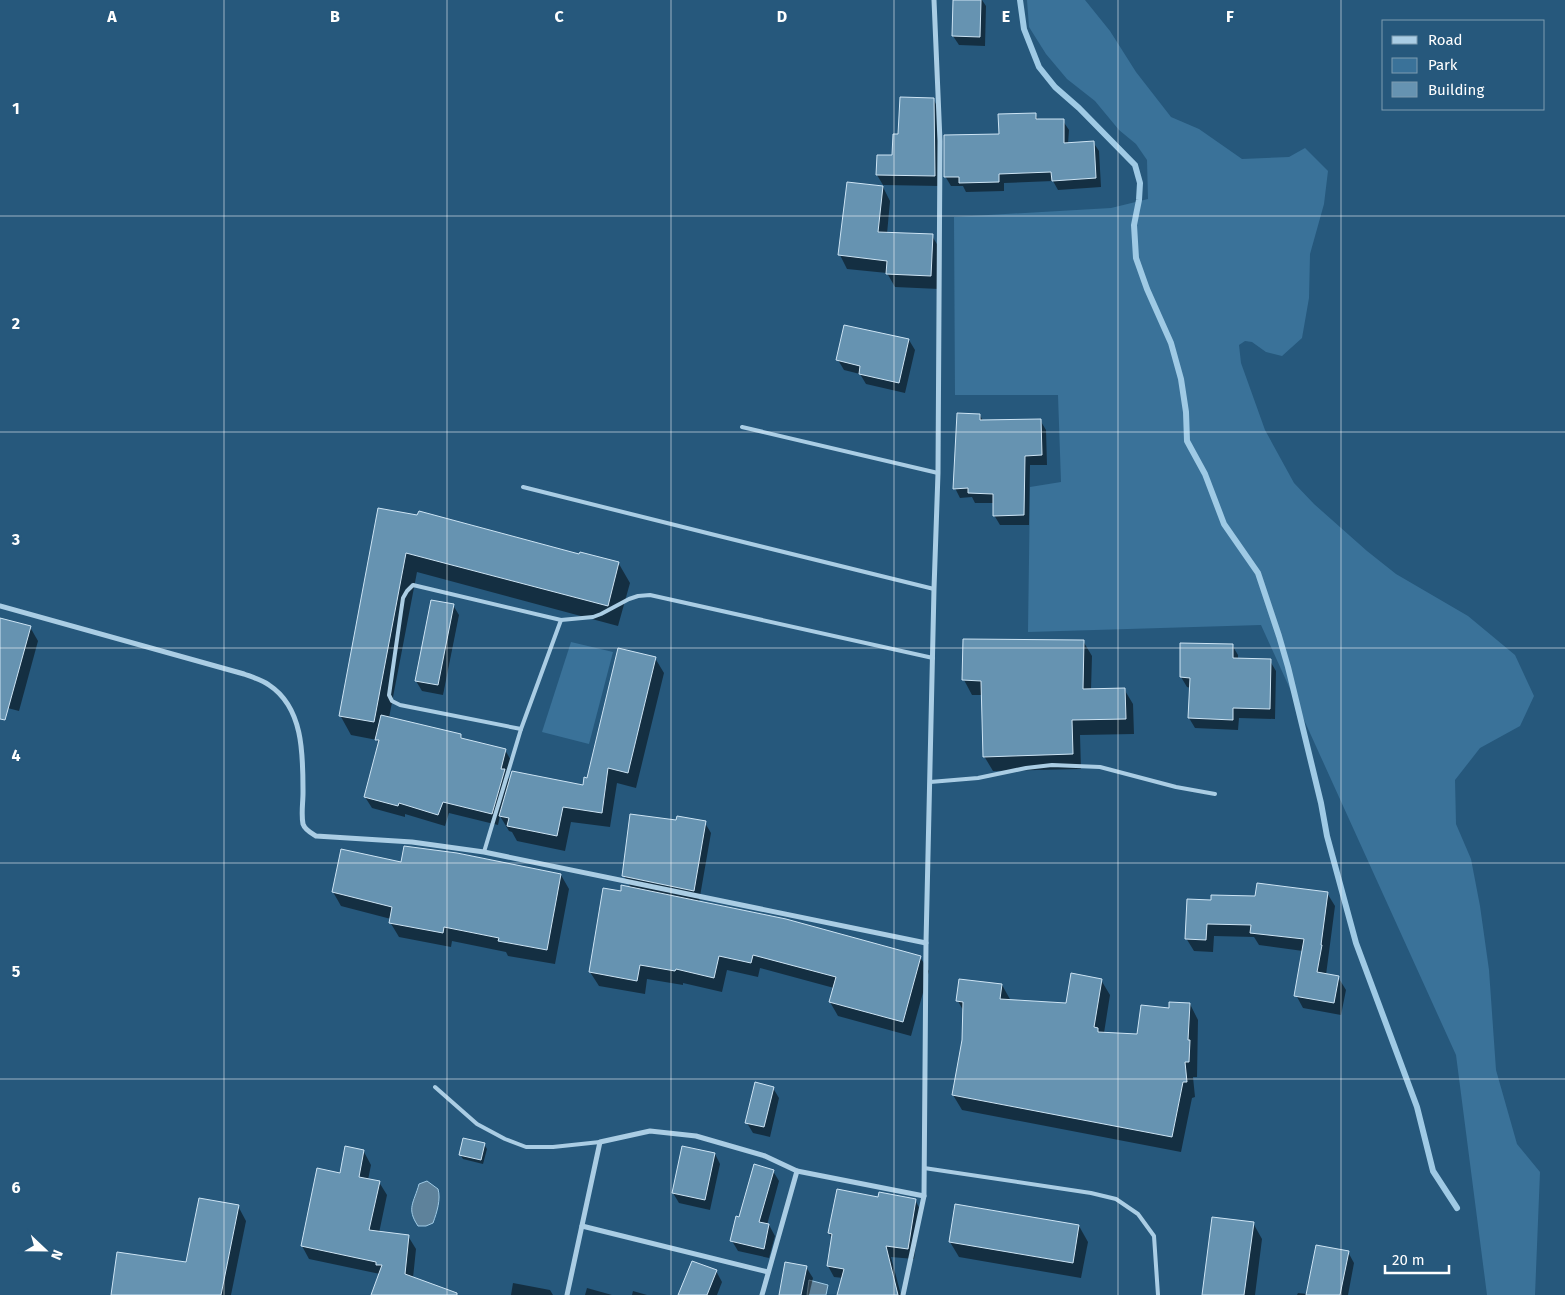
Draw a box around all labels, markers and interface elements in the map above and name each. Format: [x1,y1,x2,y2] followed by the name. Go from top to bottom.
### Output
[106,7,117,26] text: A
[330,7,340,26] text: B
[554,7,564,26] text: C
[777,7,787,26] text: D
[1002,7,1010,26] text: E
[1226,7,1234,26] text: F
[1382,20,1545,110] legend
[1428,31,1463,49] text: Road
[1428,56,1458,74] text: Park
[1428,81,1484,99] text: Building
[12,99,20,118] text: 1
[12,314,20,333] text: 2
[11,530,20,549] text: 3
[11,746,21,765] text: 4
[12,962,21,981] text: 5
[11,1178,21,1197] text: 6
[20,1225,70,1275] north arrow
[1385,1242,1449,1274] scale bar
[47,1247,66,1262] text: N
[1392,1251,1425,1269] text: 20 m

